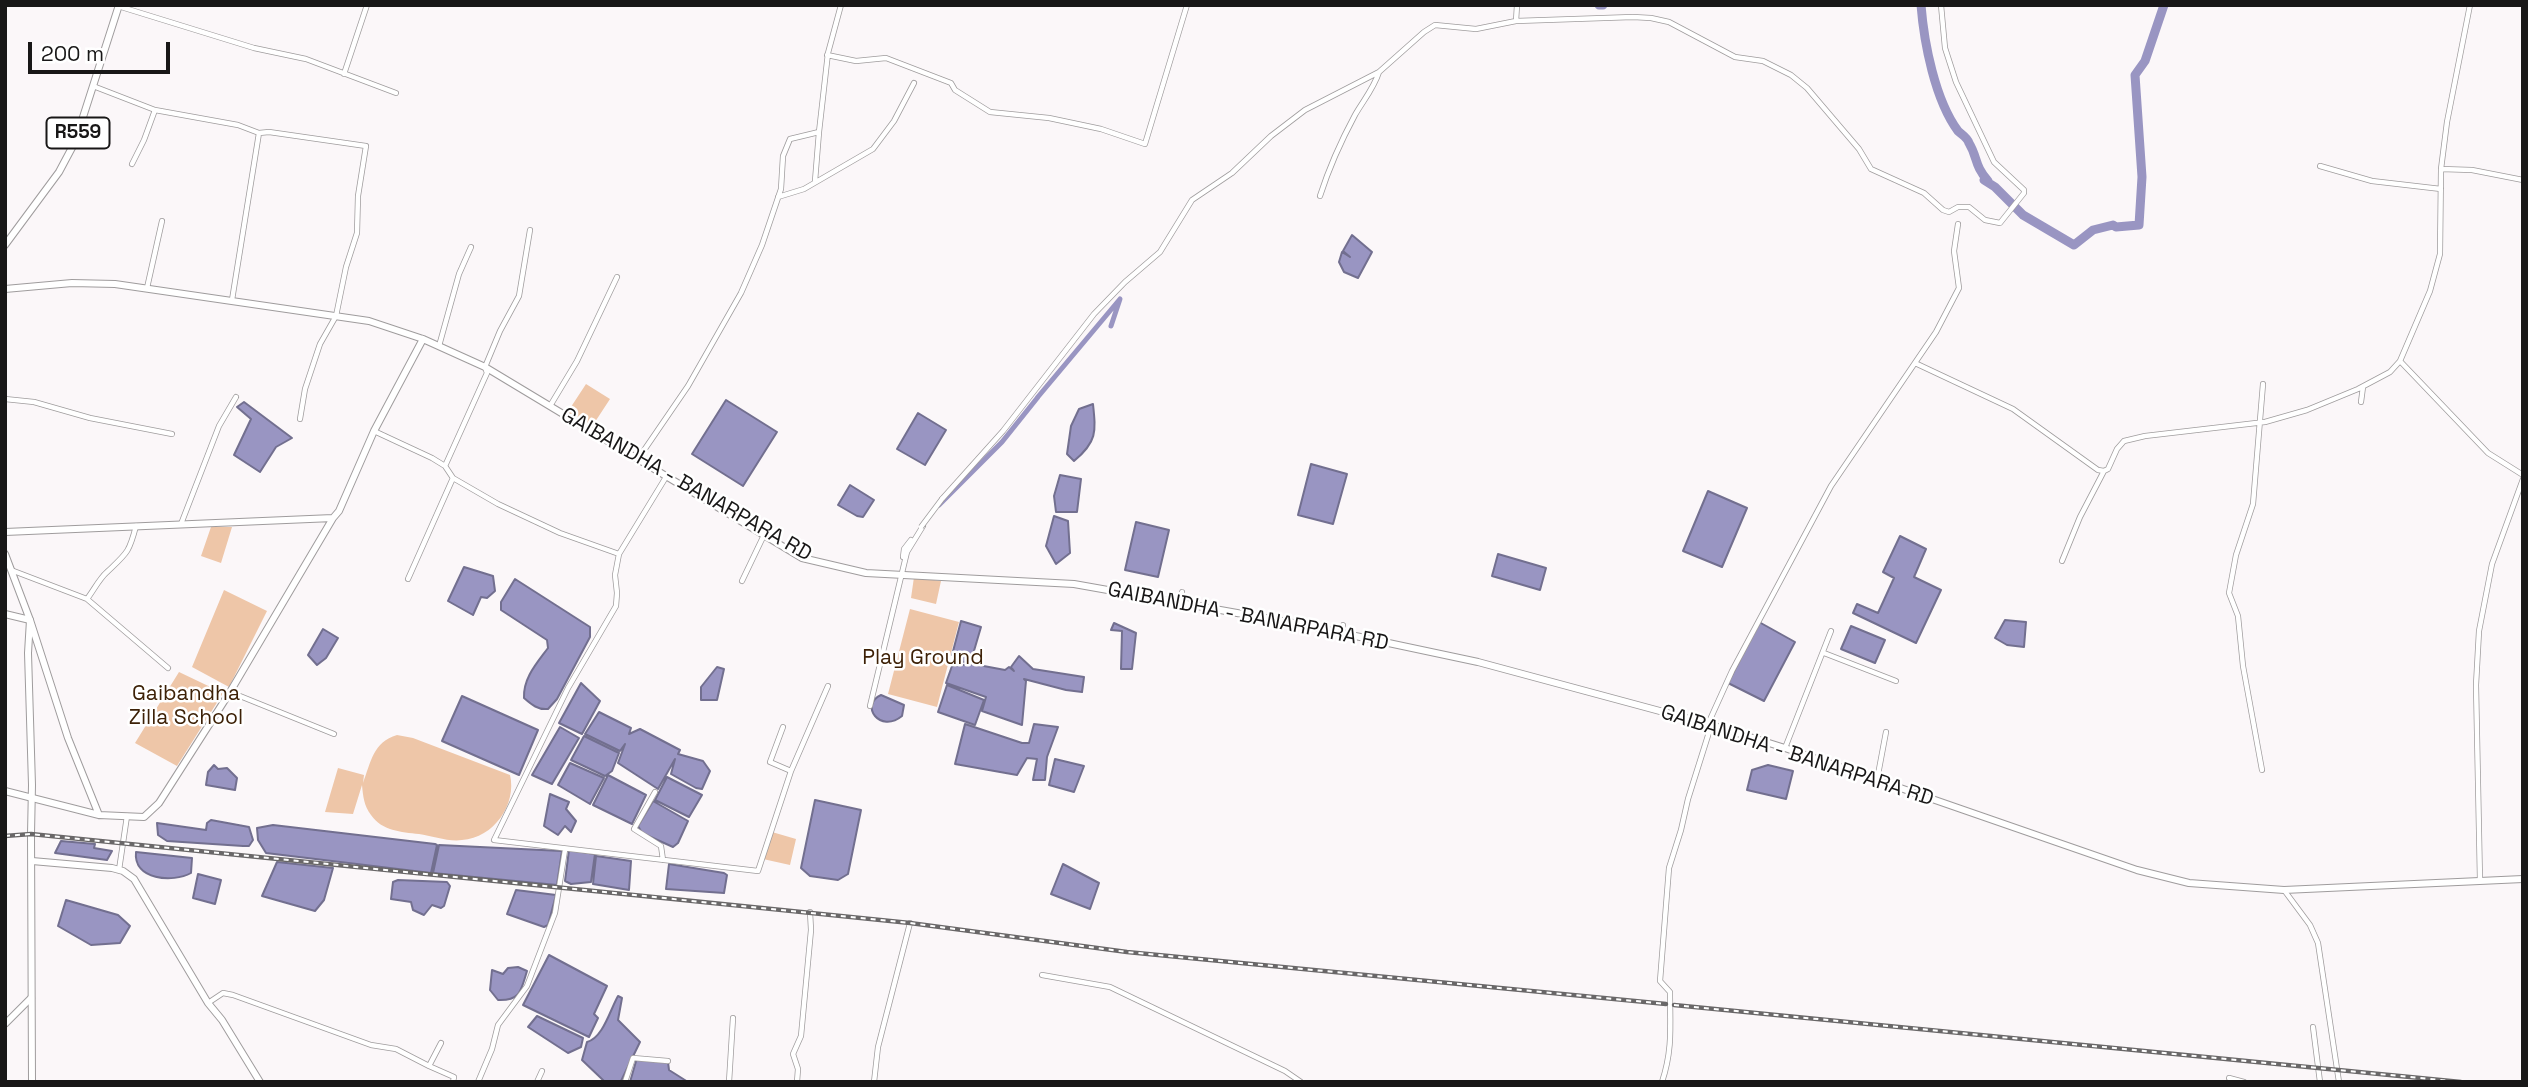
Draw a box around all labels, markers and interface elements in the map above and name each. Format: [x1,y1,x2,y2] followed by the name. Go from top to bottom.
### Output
[32,28,173,72] scale bar
[41,40,104,67] text: 200 m
[46,118,110,148] road number: R559
[556,403,816,567] street label: GAIBANDHA - BANARPARA RD
[1105,577,1391,657] street label: GAIBANDHA - BANARPARA RD
[862,645,984,671] park label: Play Ground
[129,681,243,731] park label: Gaibandha Zilla School
[1657,700,1937,812] street label: GAIBANDHA - BANARPARA RD

